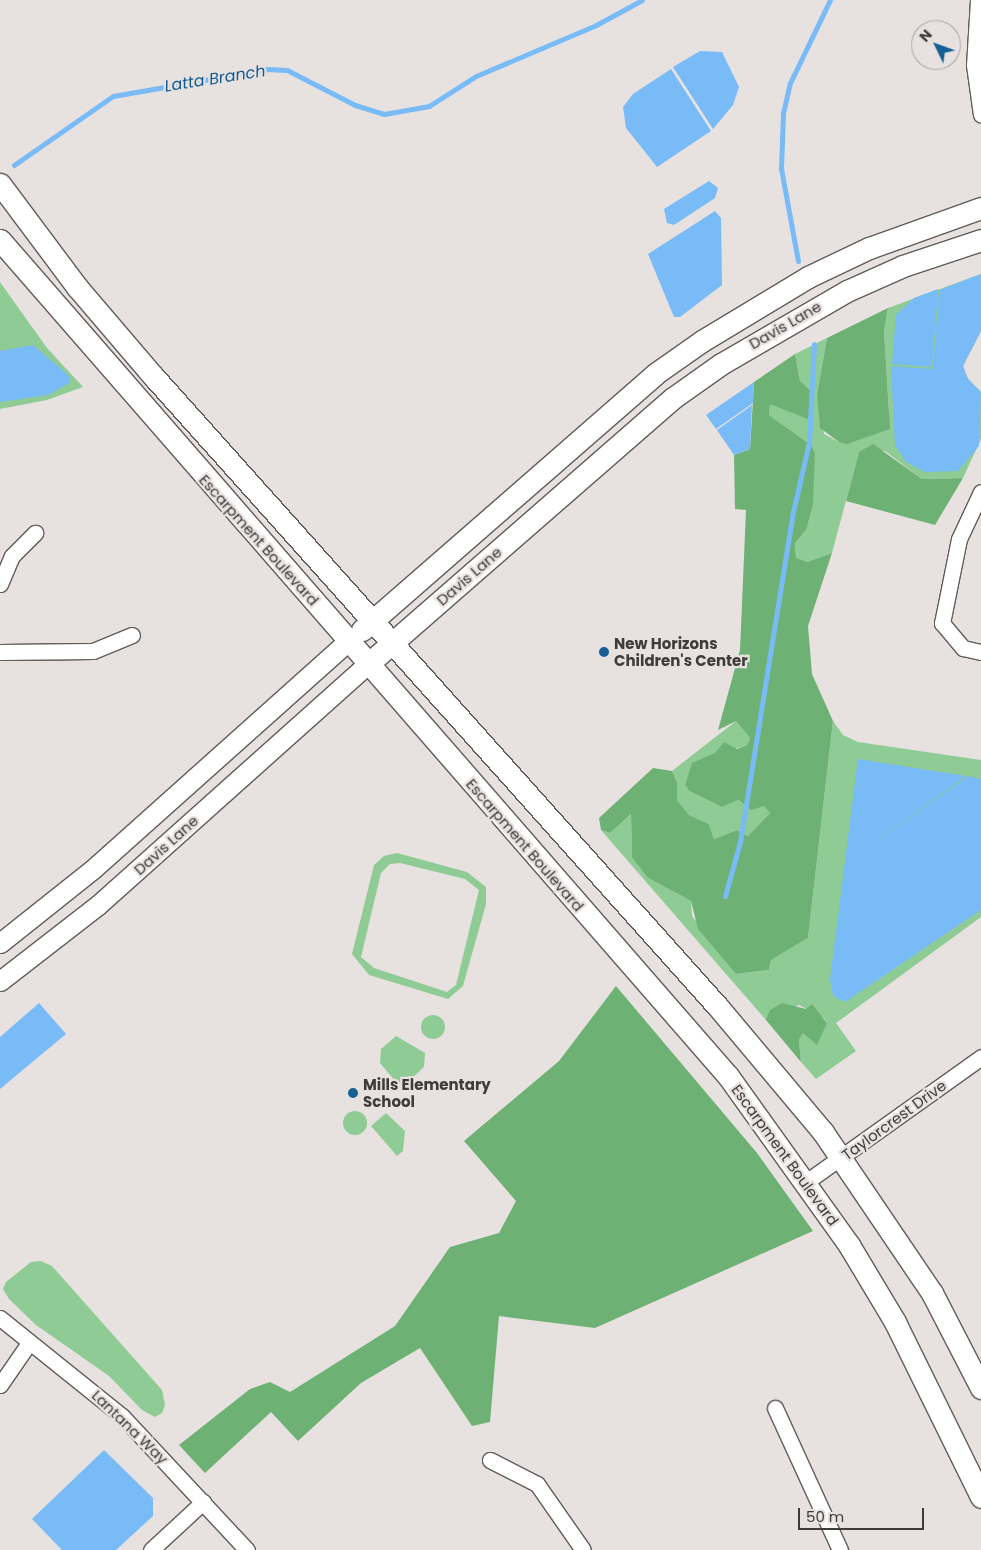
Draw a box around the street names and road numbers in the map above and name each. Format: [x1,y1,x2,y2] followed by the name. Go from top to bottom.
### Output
[746,297,824,353] street label: Davis Lane
[195,471,323,609] street label: Escarpment Boulevard
[433,543,505,609] street label: Davis Lane
[462,775,588,915] street label: Escarpment Boulevard
[130,811,202,879] street label: Davis Lane
[838,1076,950,1164] street label: Taylorcrest Drive
[728,1081,842,1229] street label: Escarpment Boulevard
[88,1386,172,1468] street label: Lantana Way

